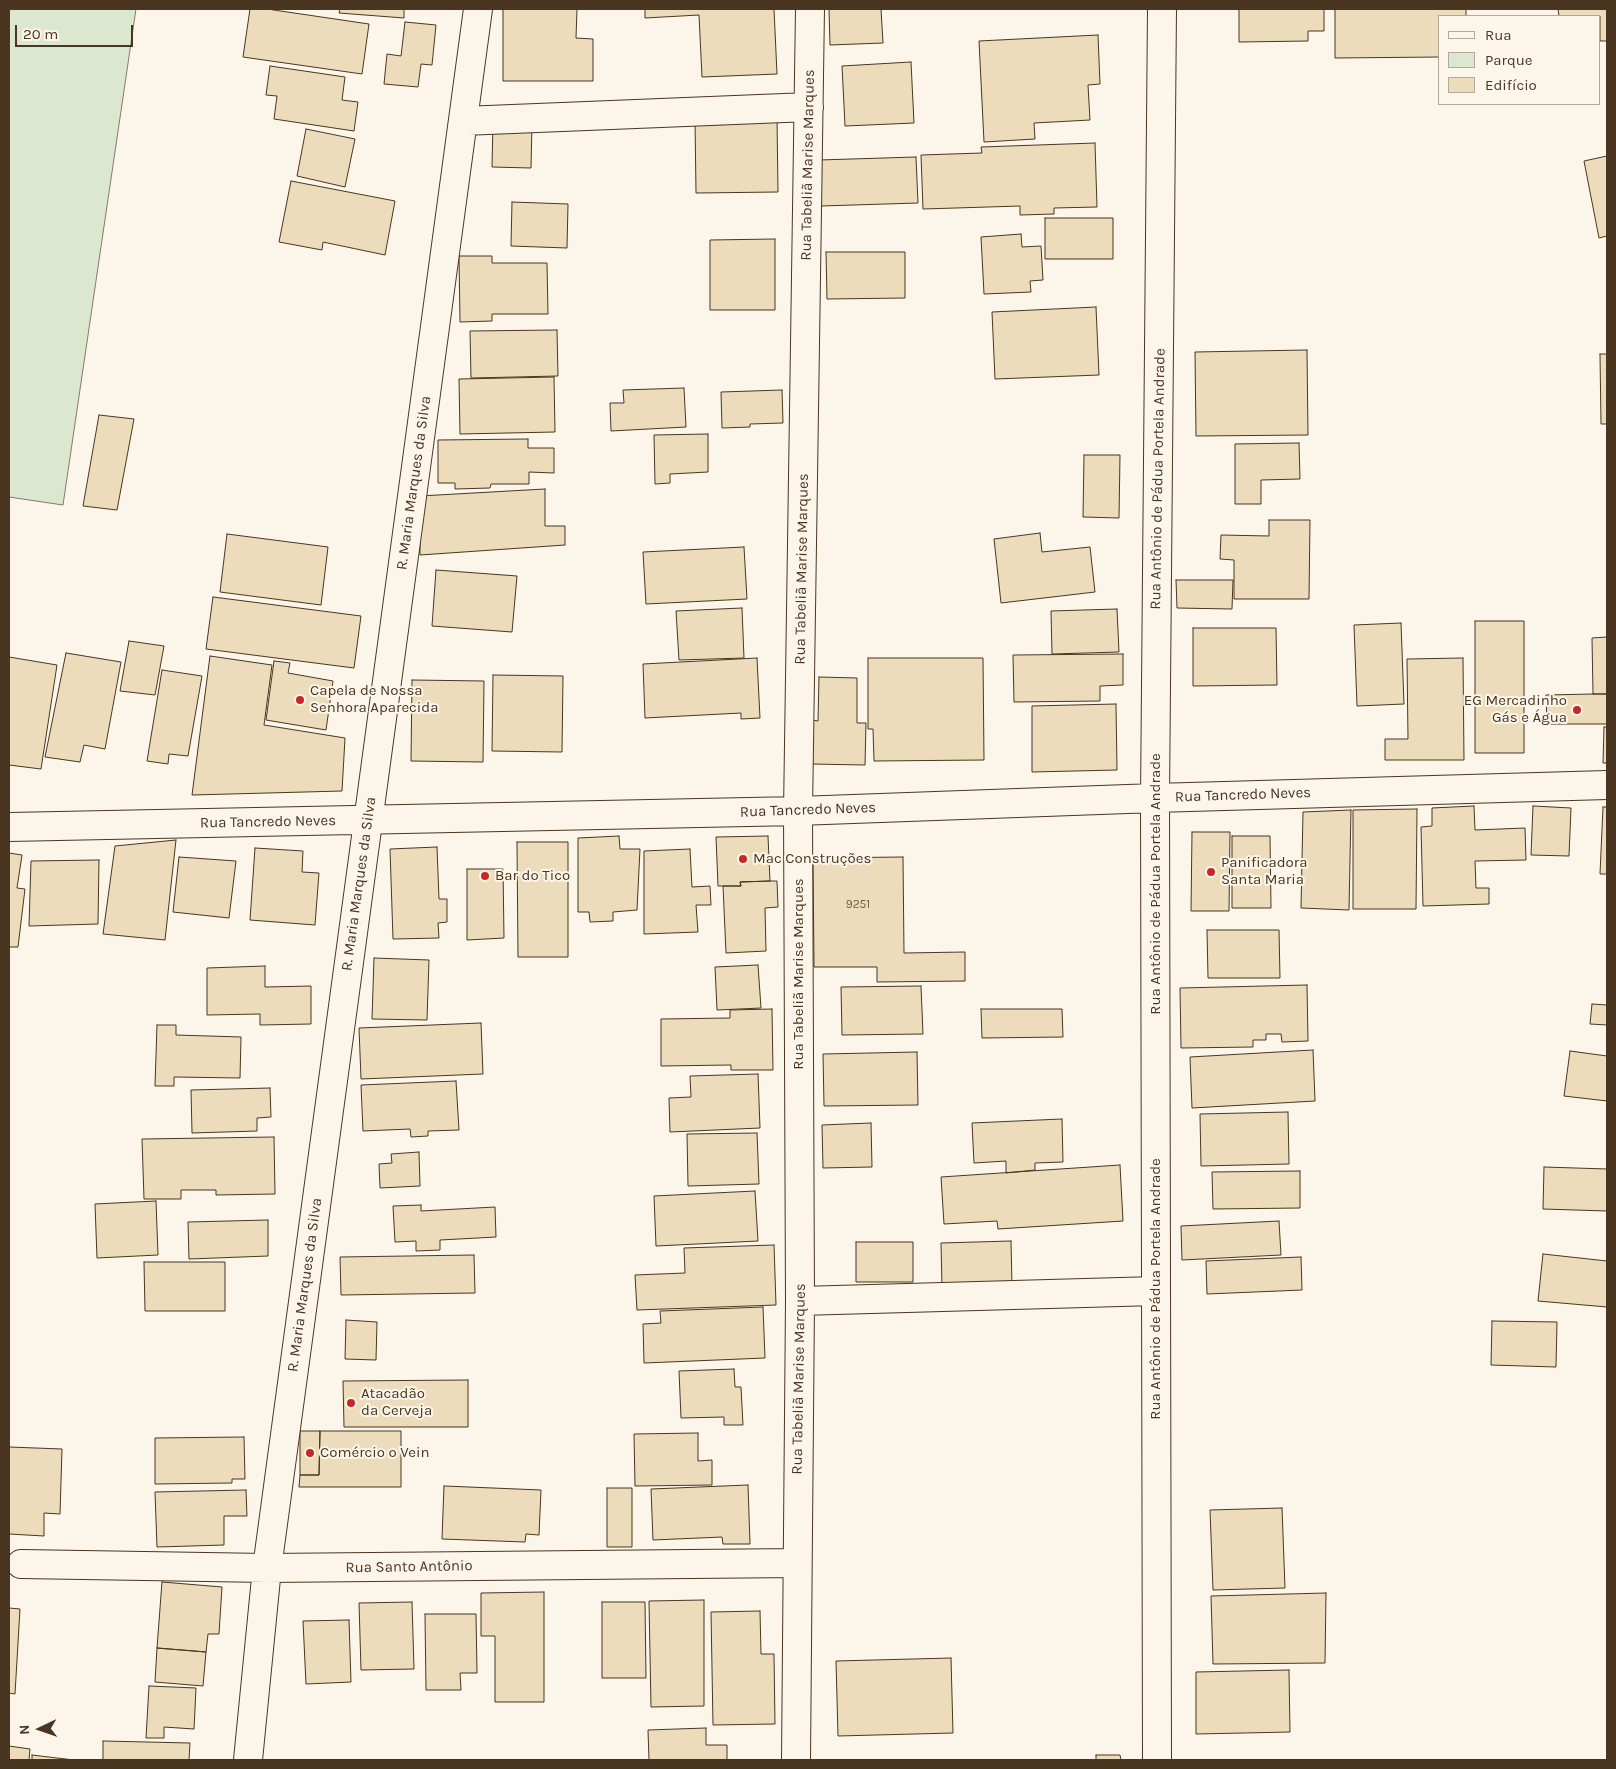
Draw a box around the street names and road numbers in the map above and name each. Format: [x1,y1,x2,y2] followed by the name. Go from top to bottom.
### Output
[797,69,819,261] street label: Rua Tabeliã Marise Marques
[1147,348,1169,610] street label: Rua Antônio de Pádua Portela Andrade
[393,395,435,571] street label: R. Maria Marques da Silva
[791,473,813,665] street label: Rua Tabeliã Marise Marques
[1147,753,1165,1015] street label: Rua Antônio de Pádua Portela Andrade
[1175,784,1311,806] street label: Rua Tancredo Neves
[338,796,380,972] street label: R. Maria Marques da Silva
[740,799,876,821] street label: Rua Tancredo Neves
[200,812,336,832] street label: Rua Tancredo Neves
[790,878,808,1070] street label: Rua Tabeliã Marise Marques
[1147,1158,1165,1420] street label: Rua Antônio de Pádua Portela Andrade
[284,1197,326,1373] street label: R. Maria Marques da Silva
[788,1283,810,1475] street label: Rua Tabeliã Marise Marques
[345,1557,473,1577] street label: Rua Santo Antônio

